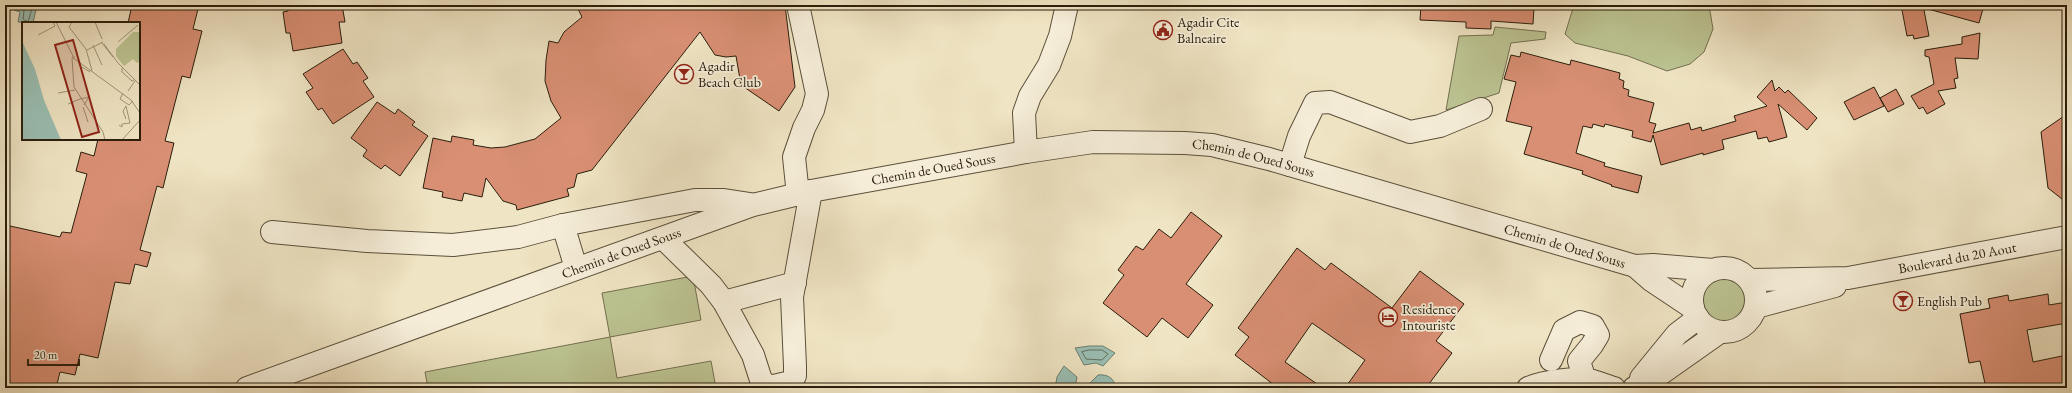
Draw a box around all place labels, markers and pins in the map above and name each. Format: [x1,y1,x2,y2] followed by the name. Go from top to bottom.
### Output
[1176,13,1240,47] place label: Agadir Cite Balneaire
[1152,19,1174,41] public building icon: Agadir Cite Balneaire
[697,57,761,91] place label: Agadir Beach Club
[673,63,695,85] bar icon: Agadir Beach Club
[1892,290,1914,312] bar icon: English Pub
[1917,292,1982,310] place label: English Pub
[1402,300,1457,334] place label: Residence Intouriste
[1377,306,1399,328] hotel icon: Residence Intouriste

